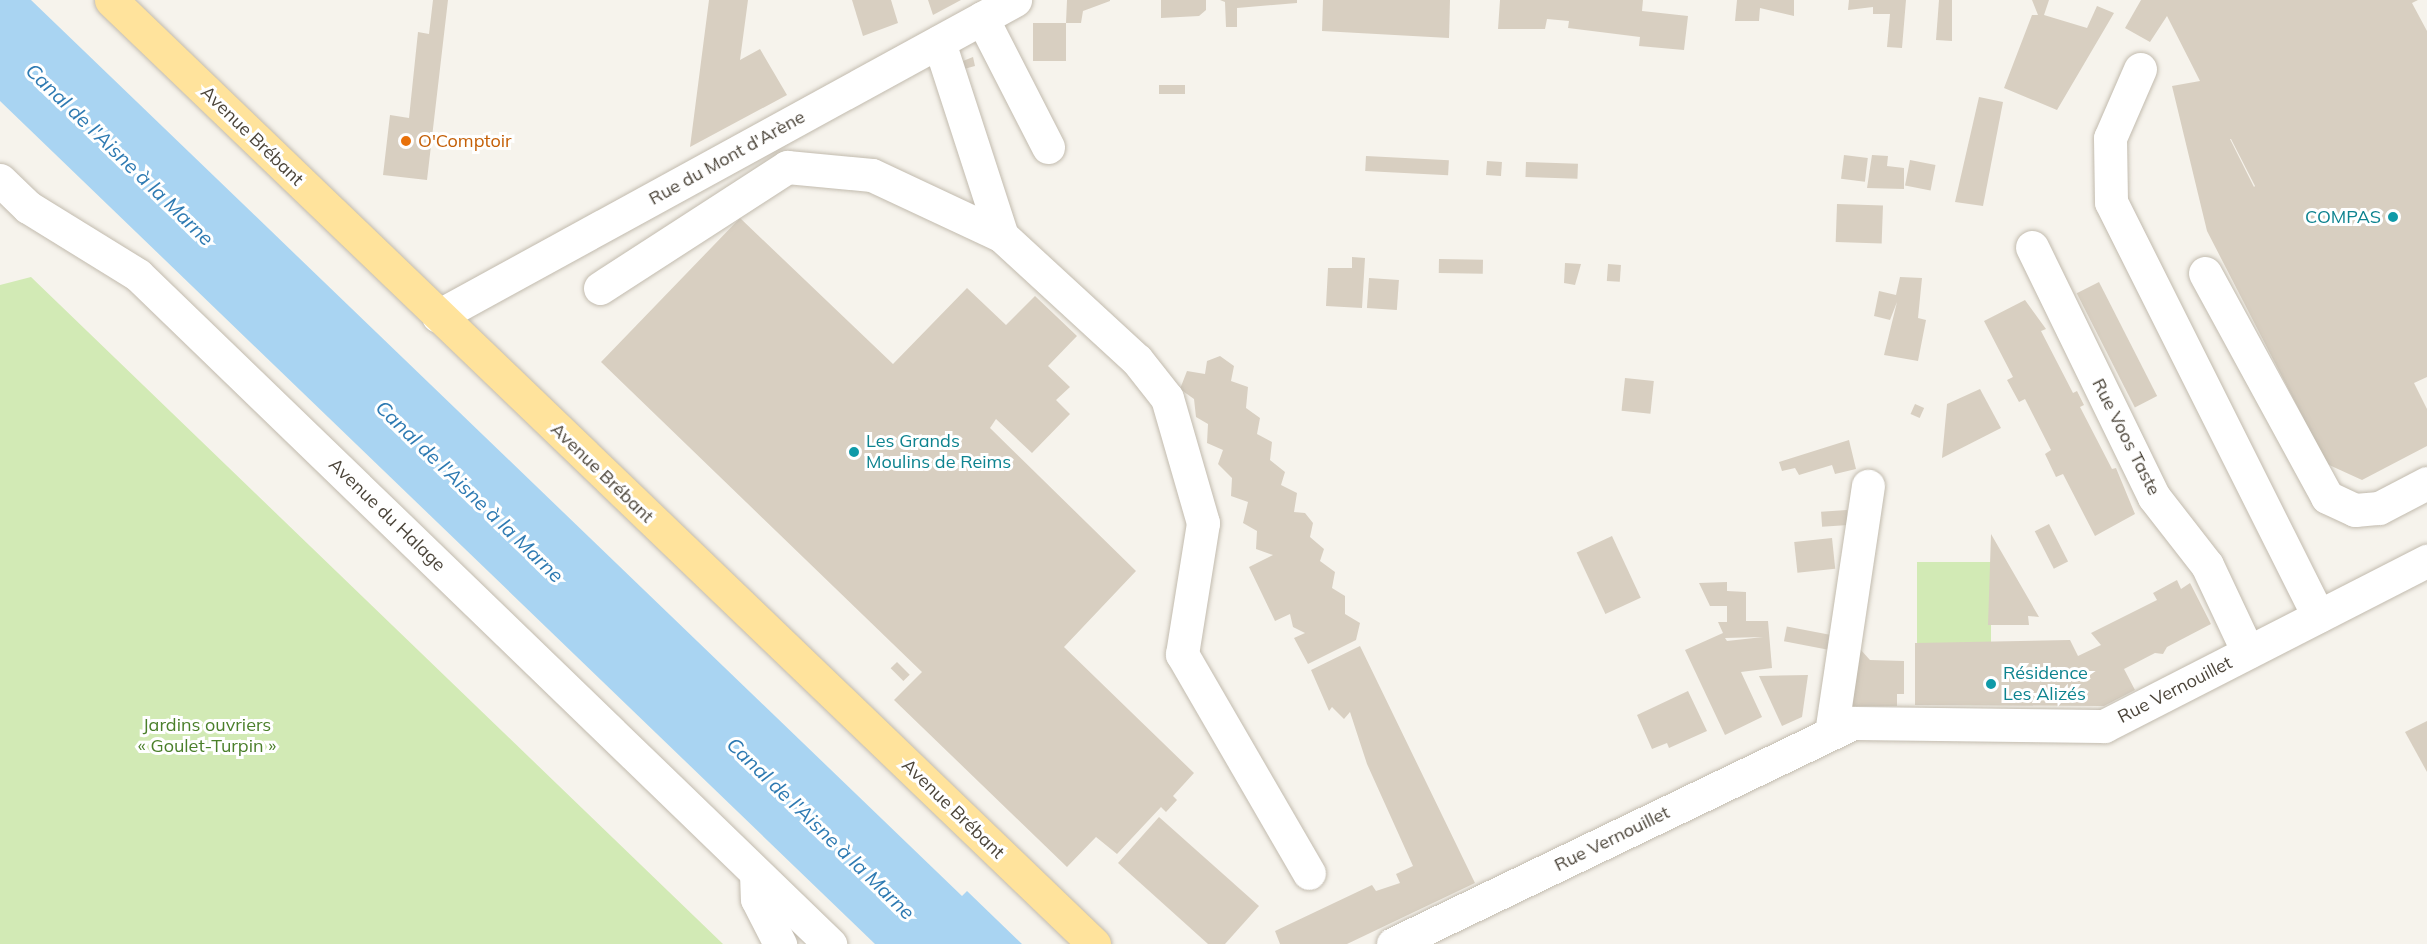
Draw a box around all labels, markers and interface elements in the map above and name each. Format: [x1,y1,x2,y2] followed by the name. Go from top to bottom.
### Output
[21,58,219,250] water label: Canal de l'Aisne à la Marne
[196,82,308,190] street label: Avenue Brébant
[645,106,809,210] street label: Rue du Mont d'Arène
[418,130,512,152] place label: O'Comptoir
[399,134,413,148] marker: O'Comptoir
[2305,206,2381,228] place label: COMPAS
[2386,210,2400,224] marker: COMPAS
[2087,375,2165,499] street label: Rue Voos Taste
[371,395,569,587] water label: Canal de l'Aisne à la Marne
[546,419,658,527] street label: Avenue Brébant
[866,431,1011,474] place label: Les Grands Moulins de Reims
[847,445,861,459] marker: Les Grands Moulins de Reims
[324,454,450,576] street label: Avenue du Halage
[2114,652,2236,728] street label: Rue Vernouillet
[2003,663,2088,706] place label: Résidence Les Alizés
[1984,677,1998,691] marker: Résidence Les Alizés
[138,715,276,758] park label: Jardins ouvriers « Goulet-Turpin »
[722,732,920,924] water label: Canal de l'Aisne à la Marne
[897,755,1009,863] street label: Avenue Brébant
[1551,802,1673,876] street label: Rue Vernouillet

